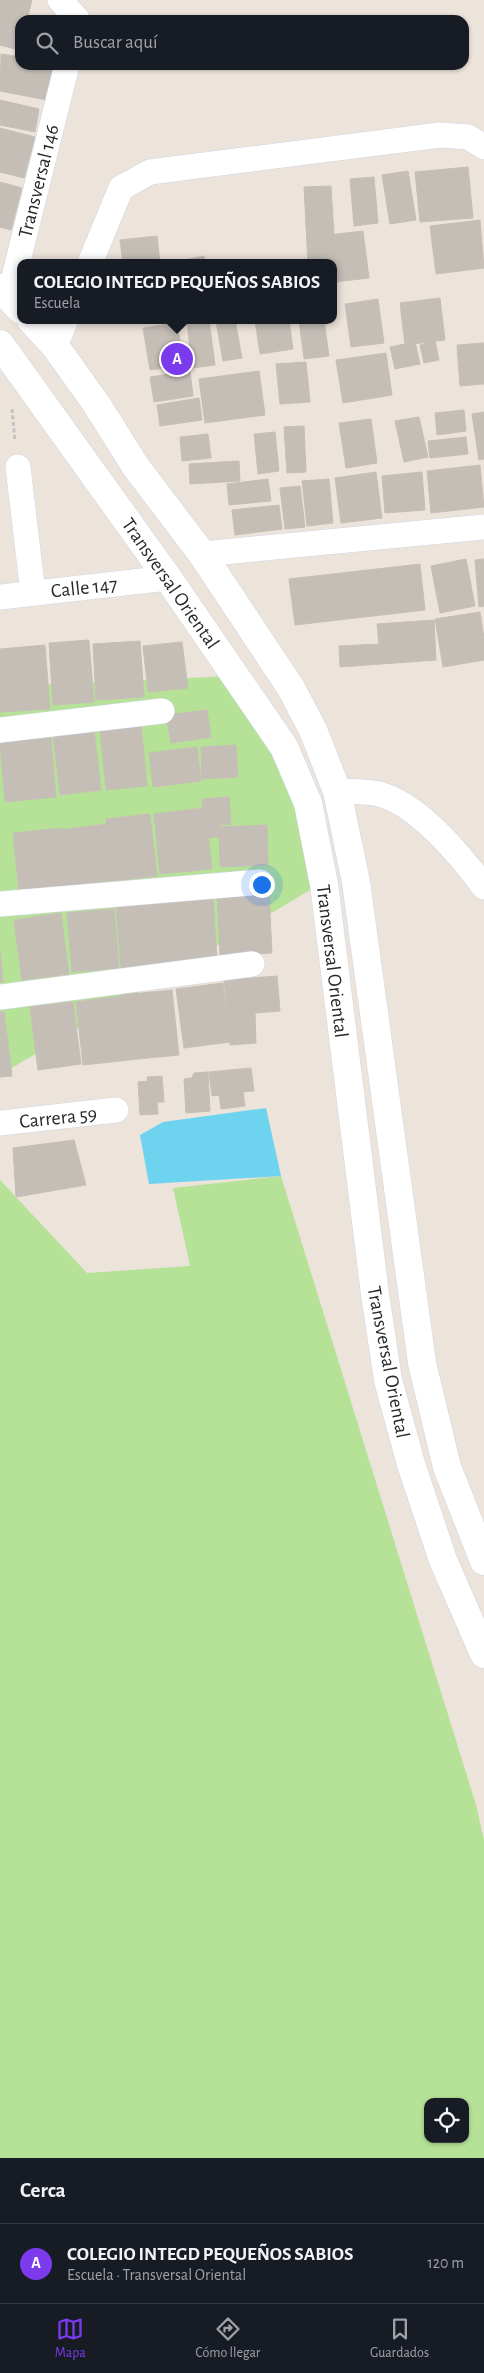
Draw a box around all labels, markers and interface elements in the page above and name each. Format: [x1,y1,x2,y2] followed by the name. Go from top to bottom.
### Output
[15,15,469,70] search box
[33,29,61,57] icon: search
[73,33,158,52] text: Buscar aquí
[15,122,63,240] street label: Transversal 146
[17,259,337,324] popup
[34,273,320,292] text: COLEGIO INTEGD PEQUEÑOS SABIOS
[34,295,80,311] text: Escuela
[161,340,193,378] pin: A
[118,515,223,653] street label: Transversal Oriental
[50,575,118,601] street label: Calle 147
[249,872,275,898] your location
[313,883,351,1039] street label: Transversal Oriental
[18,1104,98,1132] street label: Carrera 59
[363,1285,413,1440] street label: Transversal Oriental
[424,2098,469,2143] map controls
[424,2098,469,2143] button: locate
[20,2180,66,2201] text: Cerca
[67,2245,353,2264] text: COLEGIO INTEGD PEQUEÑOS SABIOS
[31,2255,41,2271] text: A
[427,2255,464,2271] text: 120 m
[67,2267,246,2283] text: Escuela · Transversal Oriental
[55,2315,86,2362] tab: Mapa
[196,2315,260,2362] tab: Cómo llegar
[370,2315,429,2362] tab: Guardados

